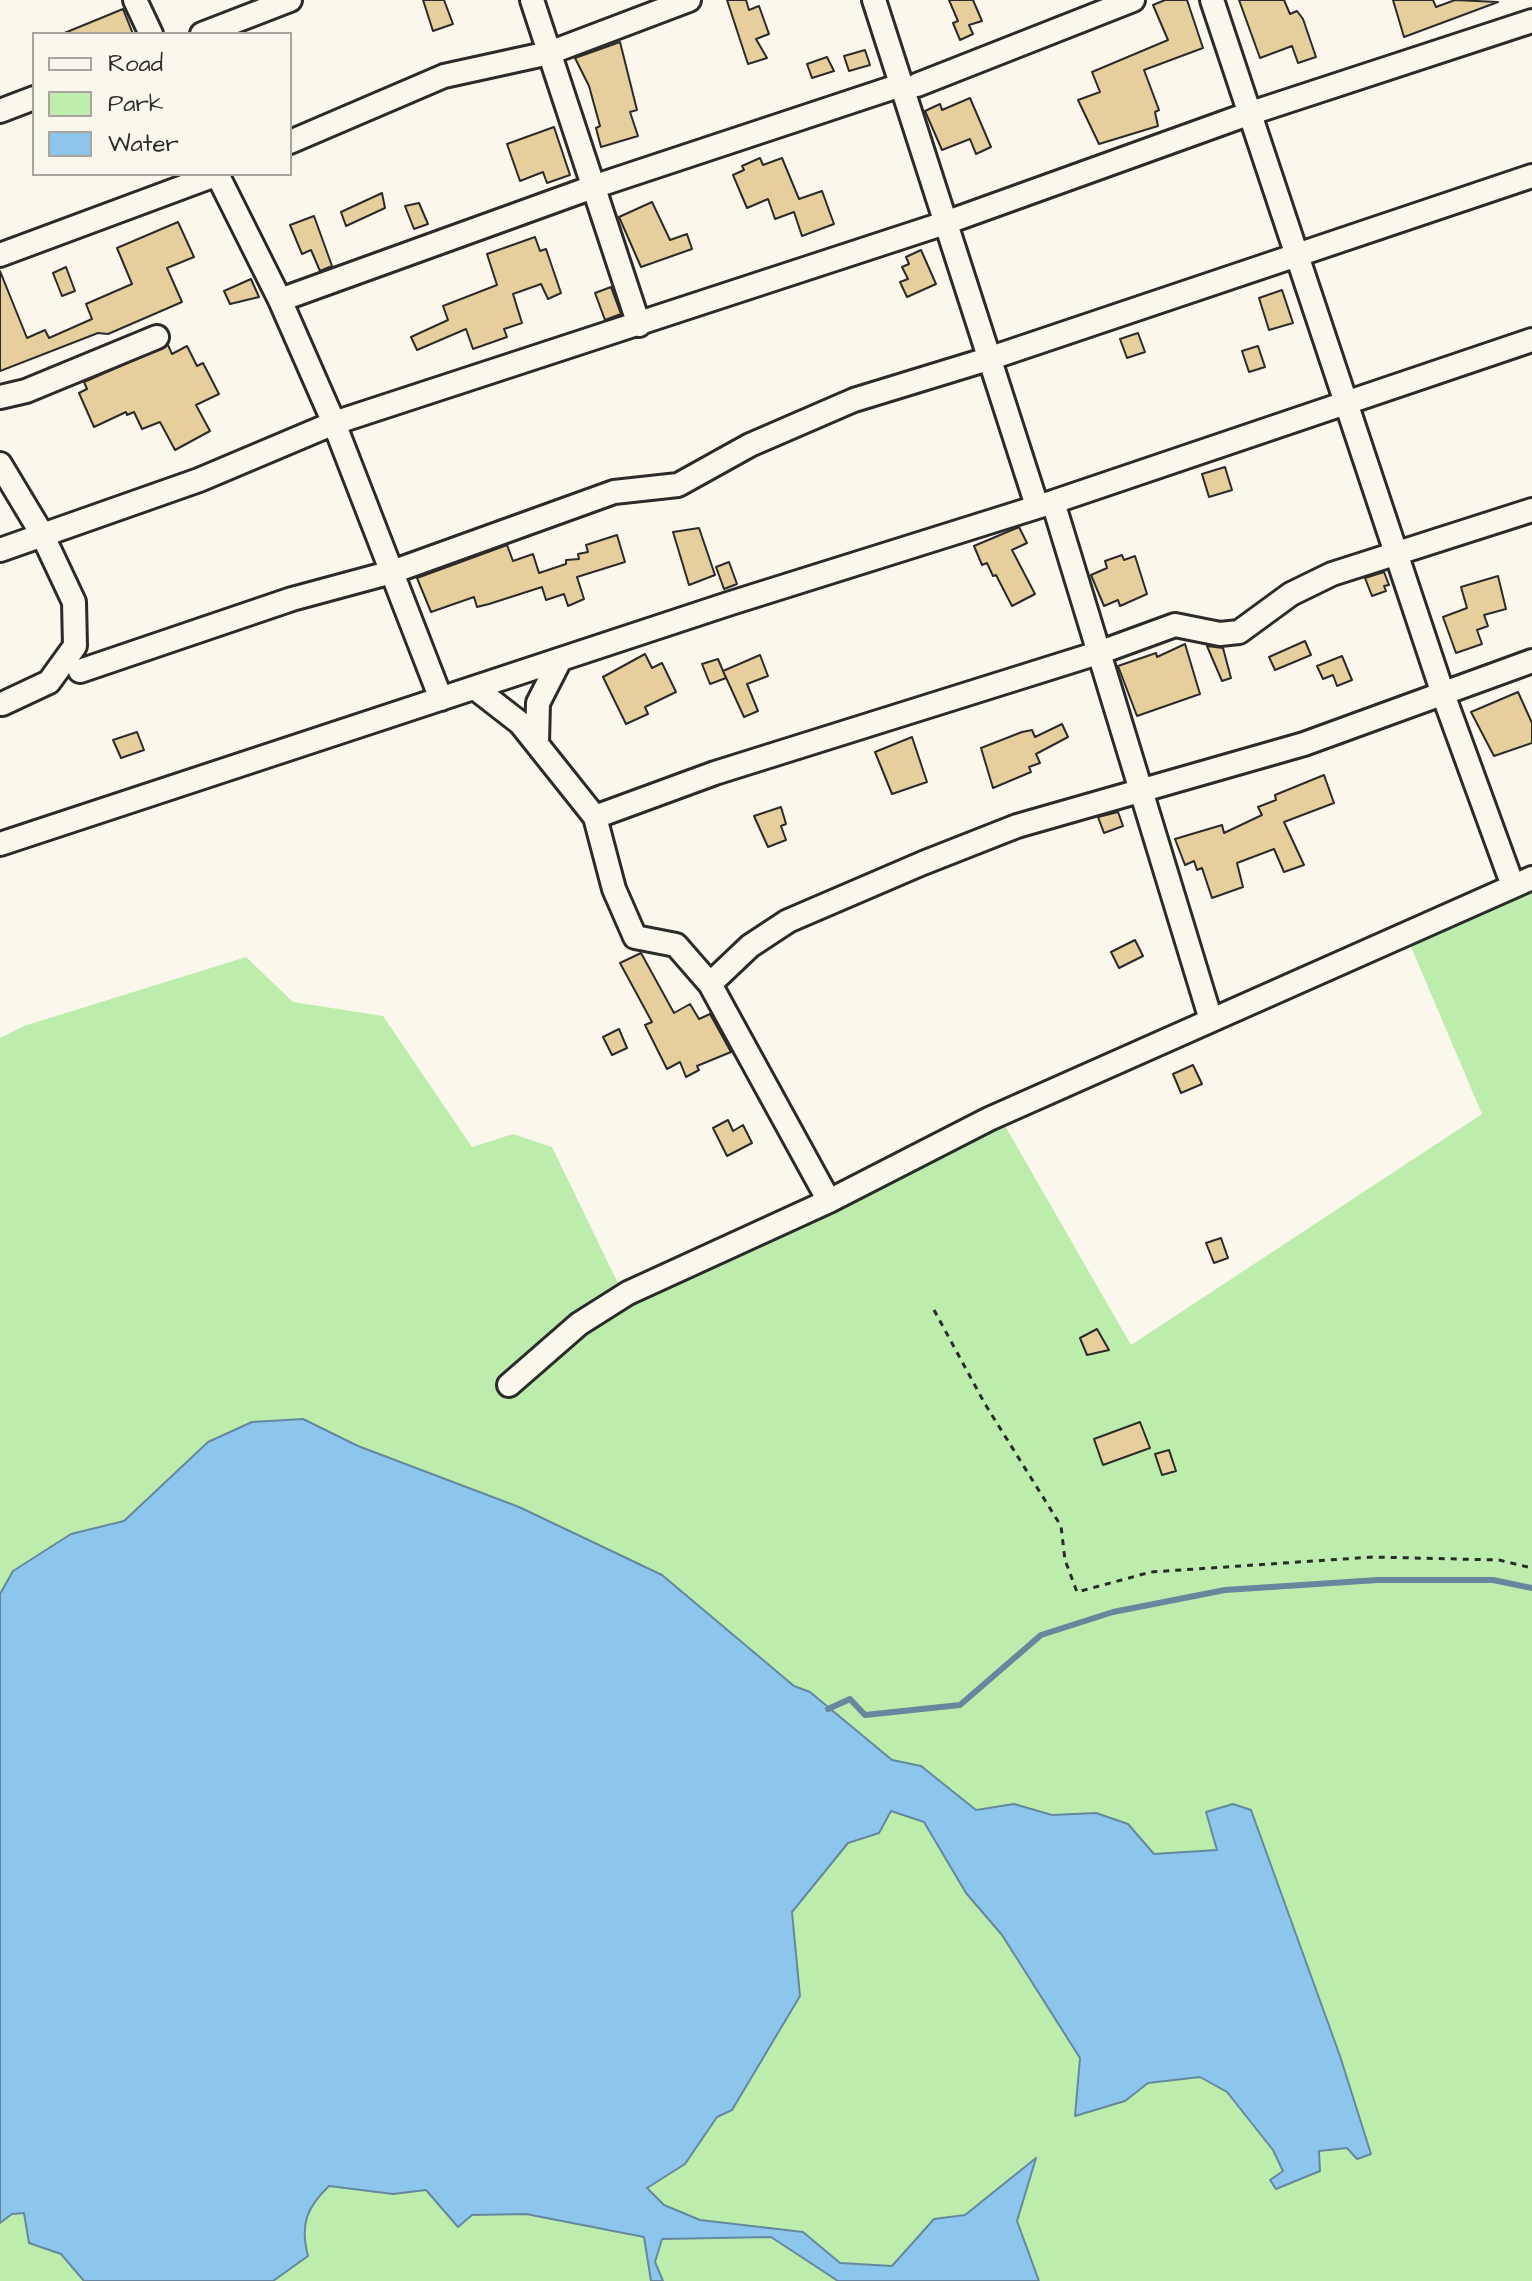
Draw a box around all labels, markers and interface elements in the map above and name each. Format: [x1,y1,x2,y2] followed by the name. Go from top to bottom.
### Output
[32,32,292,176] legend
[108,47,163,81] text: Road
[108,87,164,121] text: Park
[108,127,179,161] text: Water

